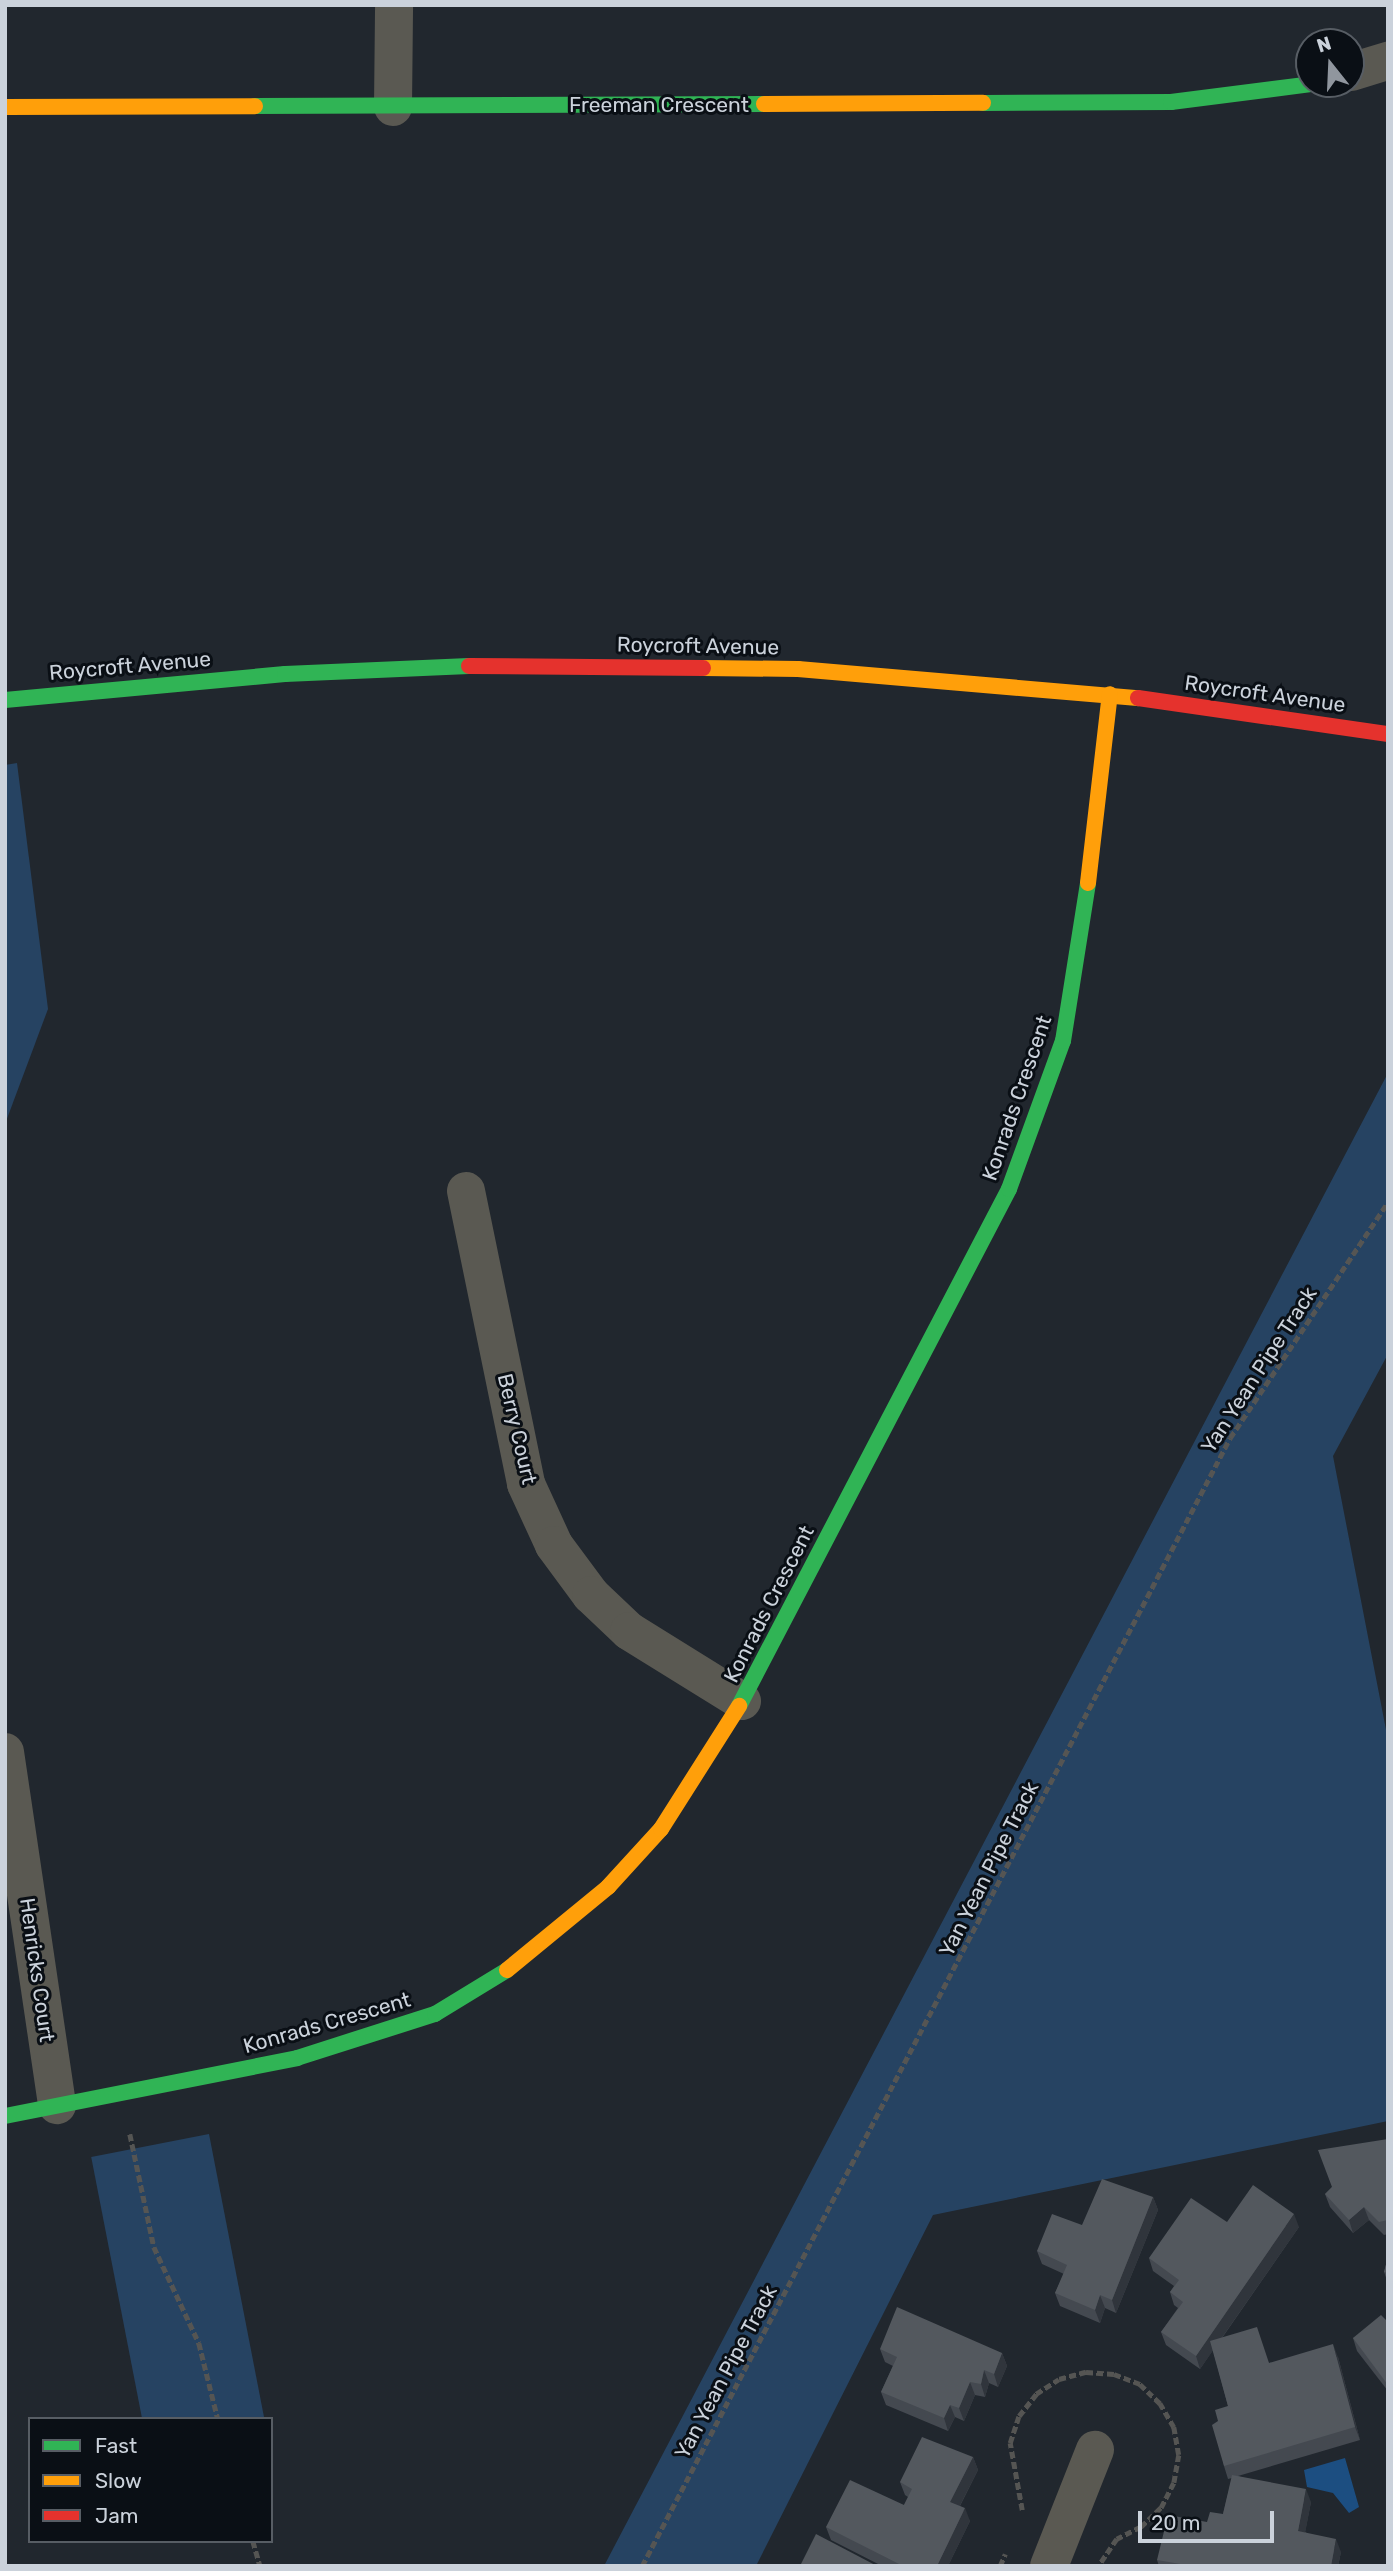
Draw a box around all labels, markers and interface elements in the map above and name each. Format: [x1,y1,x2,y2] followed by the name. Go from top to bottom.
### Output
[1295,28,1365,98] north arrow
[1314,31,1334,58] text: N
[569,92,749,118] street label: Freeman Crescent
[616,632,780,660] street label: Roycroft Avenue
[48,646,212,686] street label: Roycroft Avenue
[1183,670,1347,718] street label: Roycroft Avenue
[977,1012,1057,1184] street label: Konrads Crescent
[1196,1282,1322,1458] street label: Yan Yean Pipe Track
[492,1371,542,1487] street label: Berry Court
[719,1521,819,1687] street label: Konrads Crescent
[934,1777,1044,1961] street label: Yan Yean Pipe Track
[14,1896,60,2044] street label: Henricks Court
[240,1987,414,2059] street label: Konrads Crescent
[669,2280,783,2464] street label: Yan Yean Pipe Track
[28,2417,273,2543] legend
[95,2433,137,2458] text: Fast
[95,2468,142,2493] text: Slow
[1141,2498,1278,2542] scale bar
[95,2503,139,2528] text: Jam
[1151,2510,1200,2535] text: 20 m

